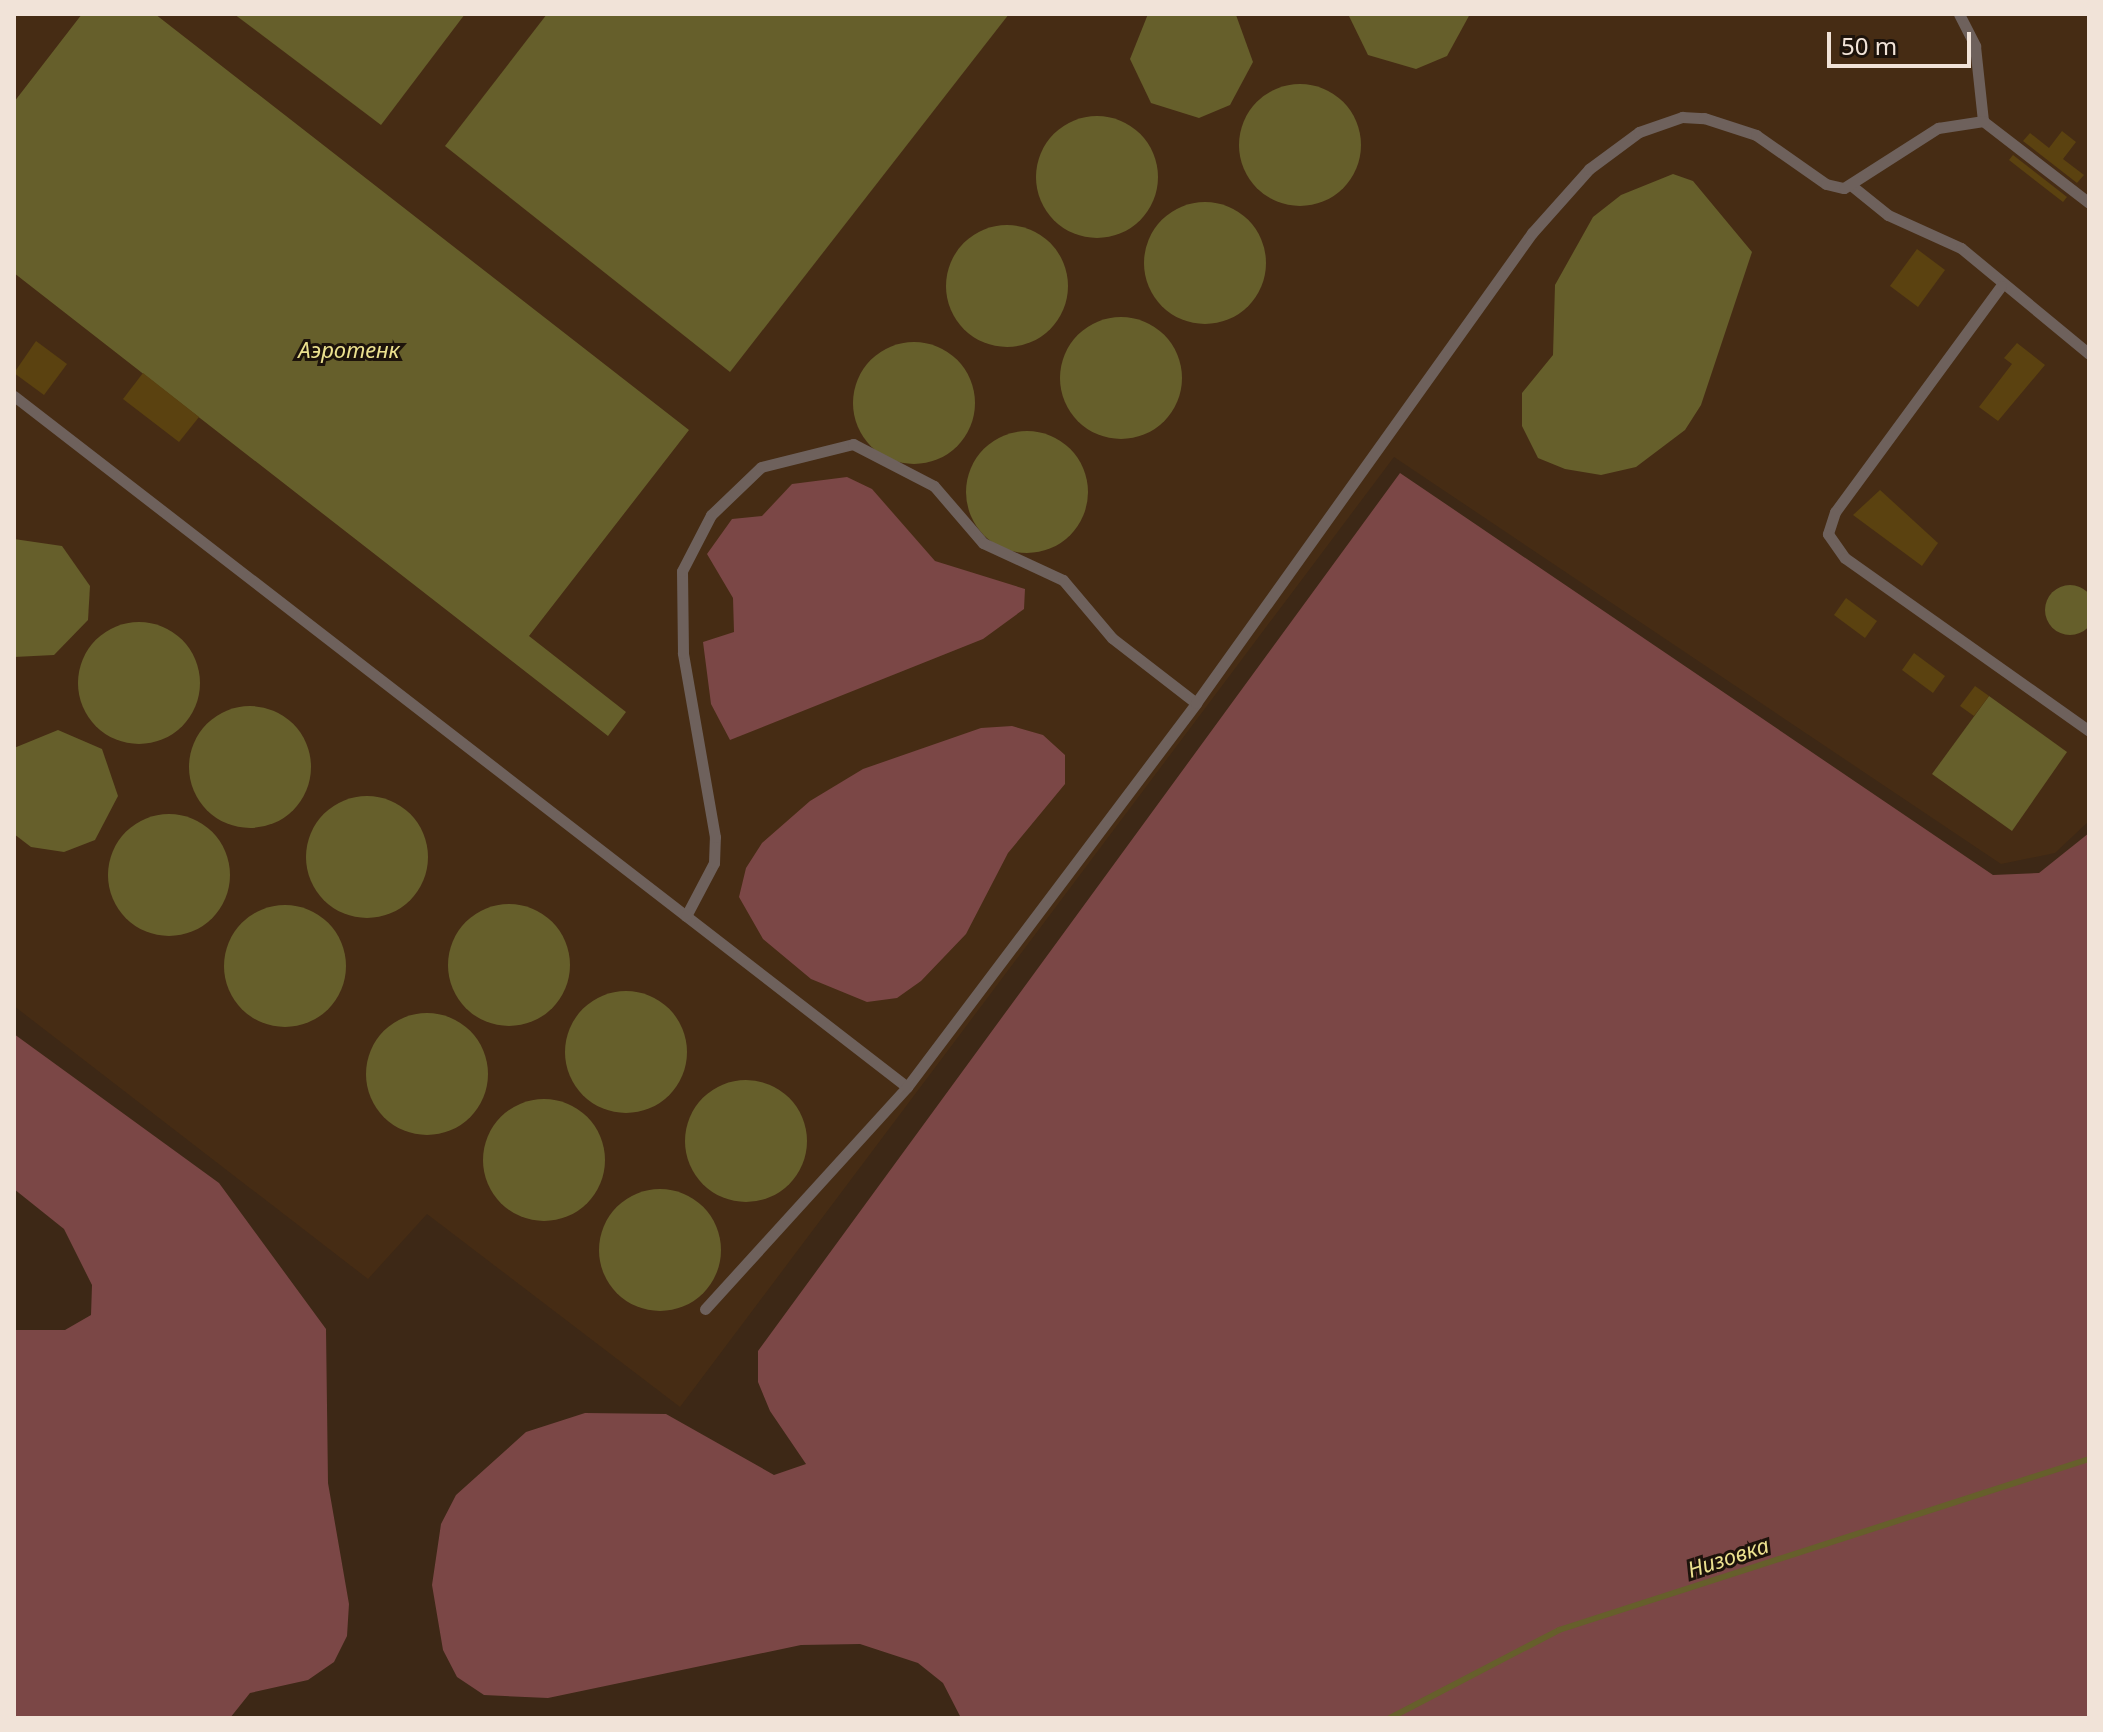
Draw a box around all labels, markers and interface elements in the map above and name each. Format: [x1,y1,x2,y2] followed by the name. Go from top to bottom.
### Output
[1831,16,1975,66] scale bar
[1841,29,1897,62] text: 50 m
[298,337,400,363] water label: Аэротенк
[1684,1531,1772,1583] water label: Низовка

